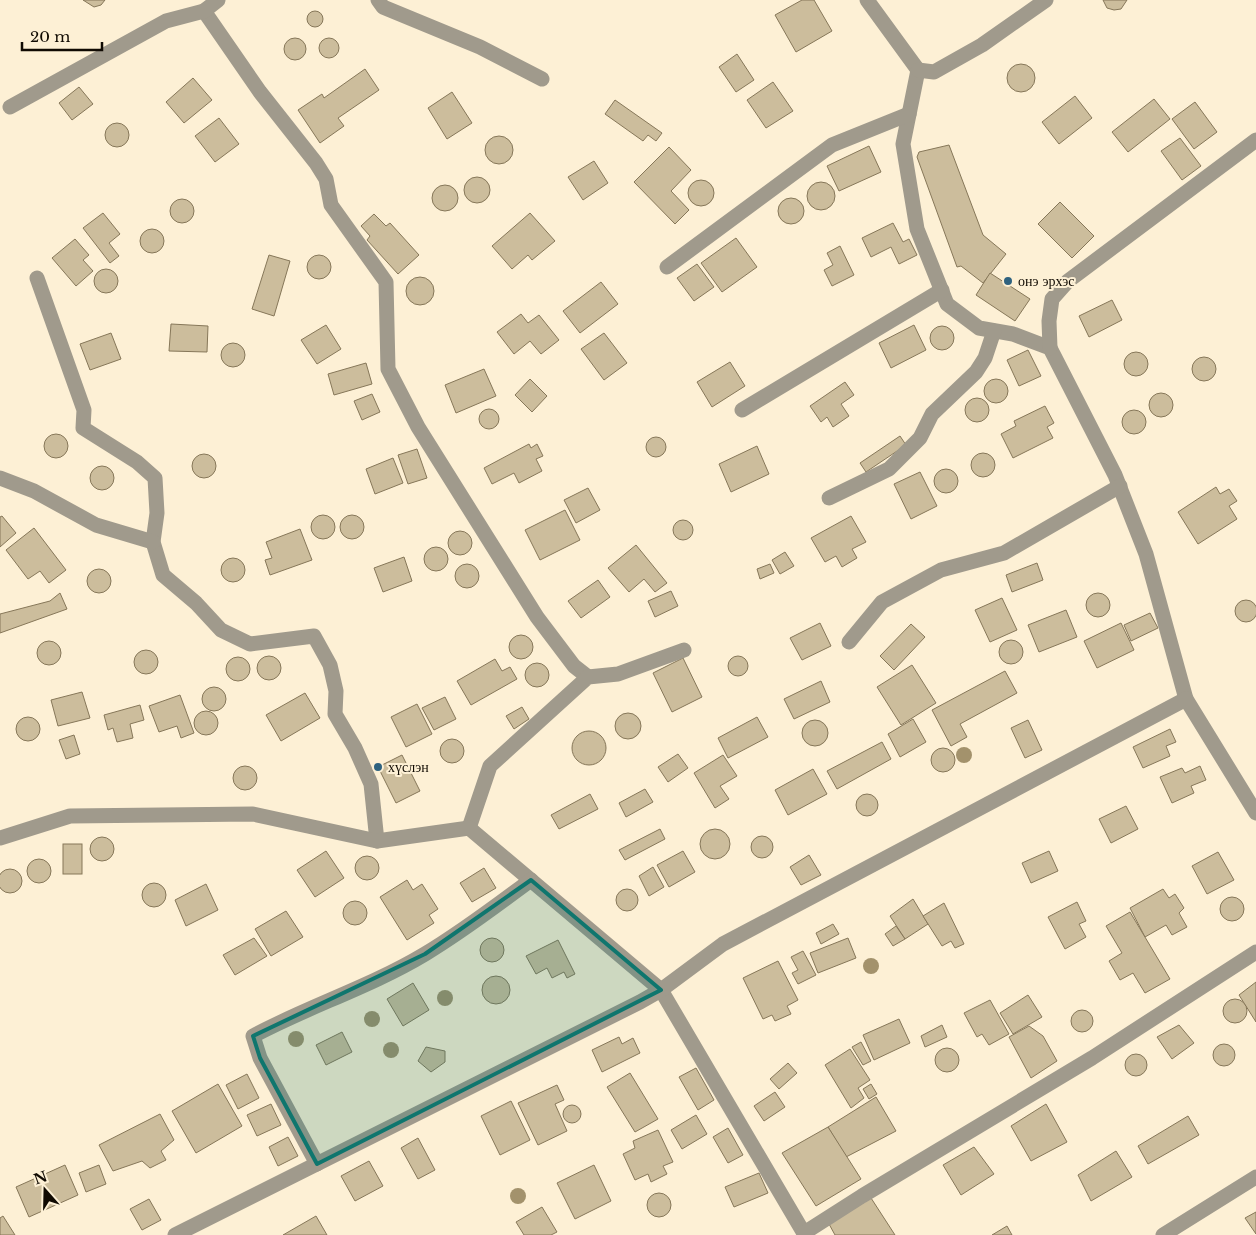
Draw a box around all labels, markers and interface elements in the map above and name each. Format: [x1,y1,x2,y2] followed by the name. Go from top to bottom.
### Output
[22,20,102,52] scale bar
[30,27,70,46] text: 20 m
[1018,272,1075,290] place label: онэ эрхэс
[1002,275,1014,287] marker: онэ эрхэс
[388,758,429,776] place label: хүслэн
[372,761,384,773] marker: хүслэн
[20,1165,70,1215] north arrow
[31,1167,50,1188] text: N

